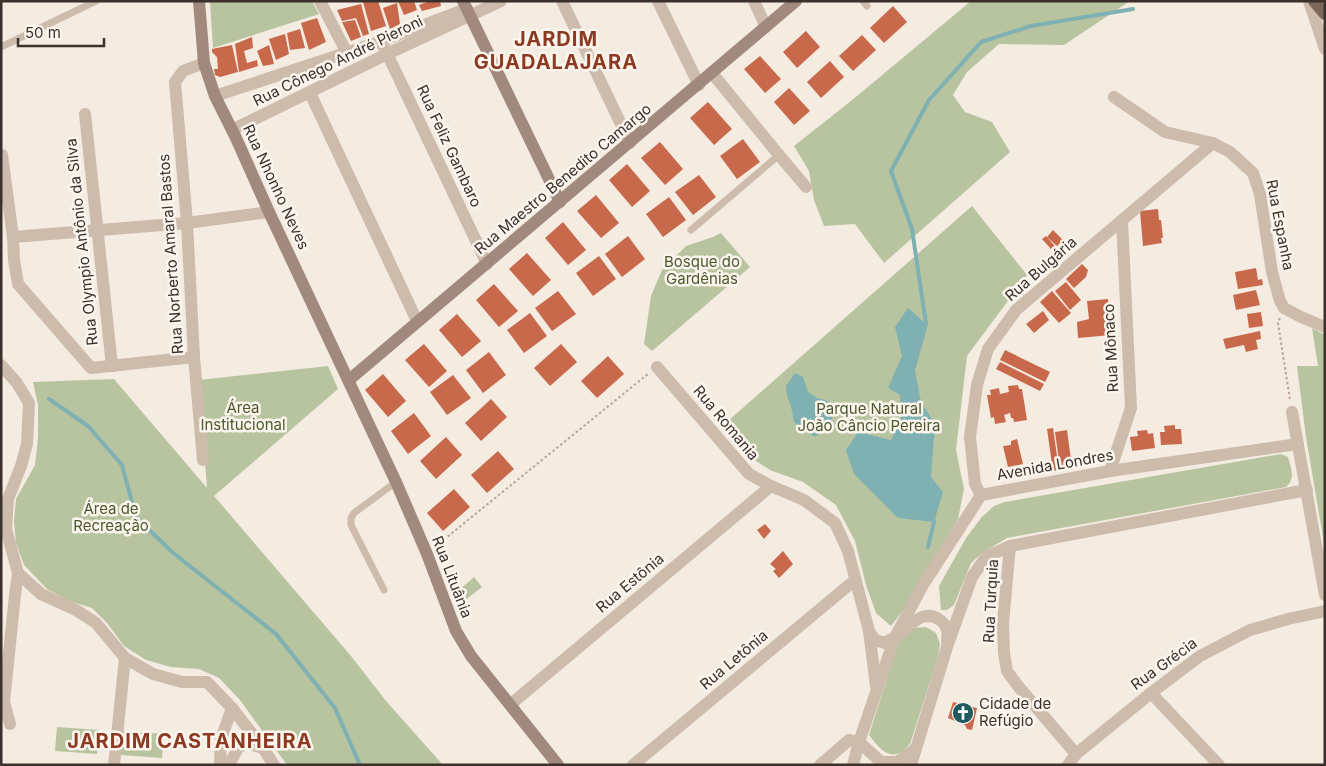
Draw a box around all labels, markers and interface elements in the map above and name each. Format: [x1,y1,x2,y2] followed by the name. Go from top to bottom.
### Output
[250,11,426,110] street label: Rua Cônego André Pieroni
[18,15,104,47] scale bar
[25,23,61,42] text: 50 m
[474,27,638,74] district label: JARDIM GUADALAJARA
[413,82,486,210] street label: Rua Feliz Gambaro
[470,99,655,258] street label: Rua Maestro Benedito Camargo
[239,121,314,252] street label: Rua Nhonho Neves
[61,138,102,347] street label: Rua Olympio Antônio da Silva
[154,153,187,355] street label: Rua Norberto Amaral Bastos
[1262,178,1299,272] street label: Rua Espanha
[1001,232,1081,305] street label: Rua Bulgária
[664,252,740,288] park label: Bosque do Gardênias
[1099,303,1122,393] street label: Rua Mônaco
[690,381,763,464] street label: Rua Romania
[200,398,286,434] park label: Área Institucional
[797,399,941,435] park label: Parque Natural João Câncio Pereira
[995,445,1115,484] street label: Avenida Londres
[73,499,149,535] park label: Área de Recreação
[428,533,477,621] street label: Rua Lituânia
[592,549,667,616] street label: Rua Estônia
[979,558,1002,643] street label: Rua Turquia
[696,626,772,694] street label: Rua Letônia
[1127,633,1200,694] street label: Rua Grécia
[979,694,1051,730] place label: Cidade de Refúgio
[951,701,975,725] church icon: Cidade de Refúgio
[67,729,313,753] district label: JARDIM CASTANHEIRA

